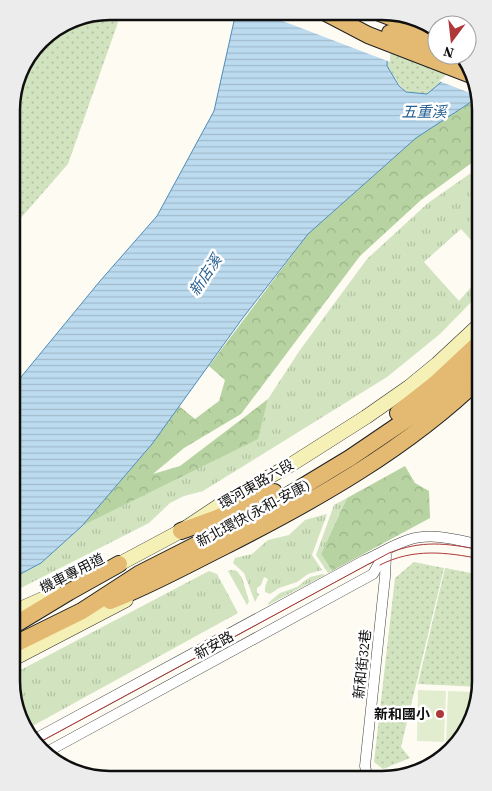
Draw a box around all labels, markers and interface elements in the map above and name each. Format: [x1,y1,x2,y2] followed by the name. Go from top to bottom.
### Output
[427,15,477,65] north arrow
[441,42,456,64] text: N
[401,101,448,122] water label: 五重溪
[184,249,227,300] water label: 新店溪
[215,454,297,514] street label: 環河東路六段
[193,475,313,551] street label: 新北環快(永和-安康)
[36,548,108,598] street label: 機車專用道
[191,626,237,664] street label: 新安路
[348,628,376,700] street label: 新和街32巷
[374,704,430,724] place label: 新和國小
[434,708,446,720] marker: 新和國小

